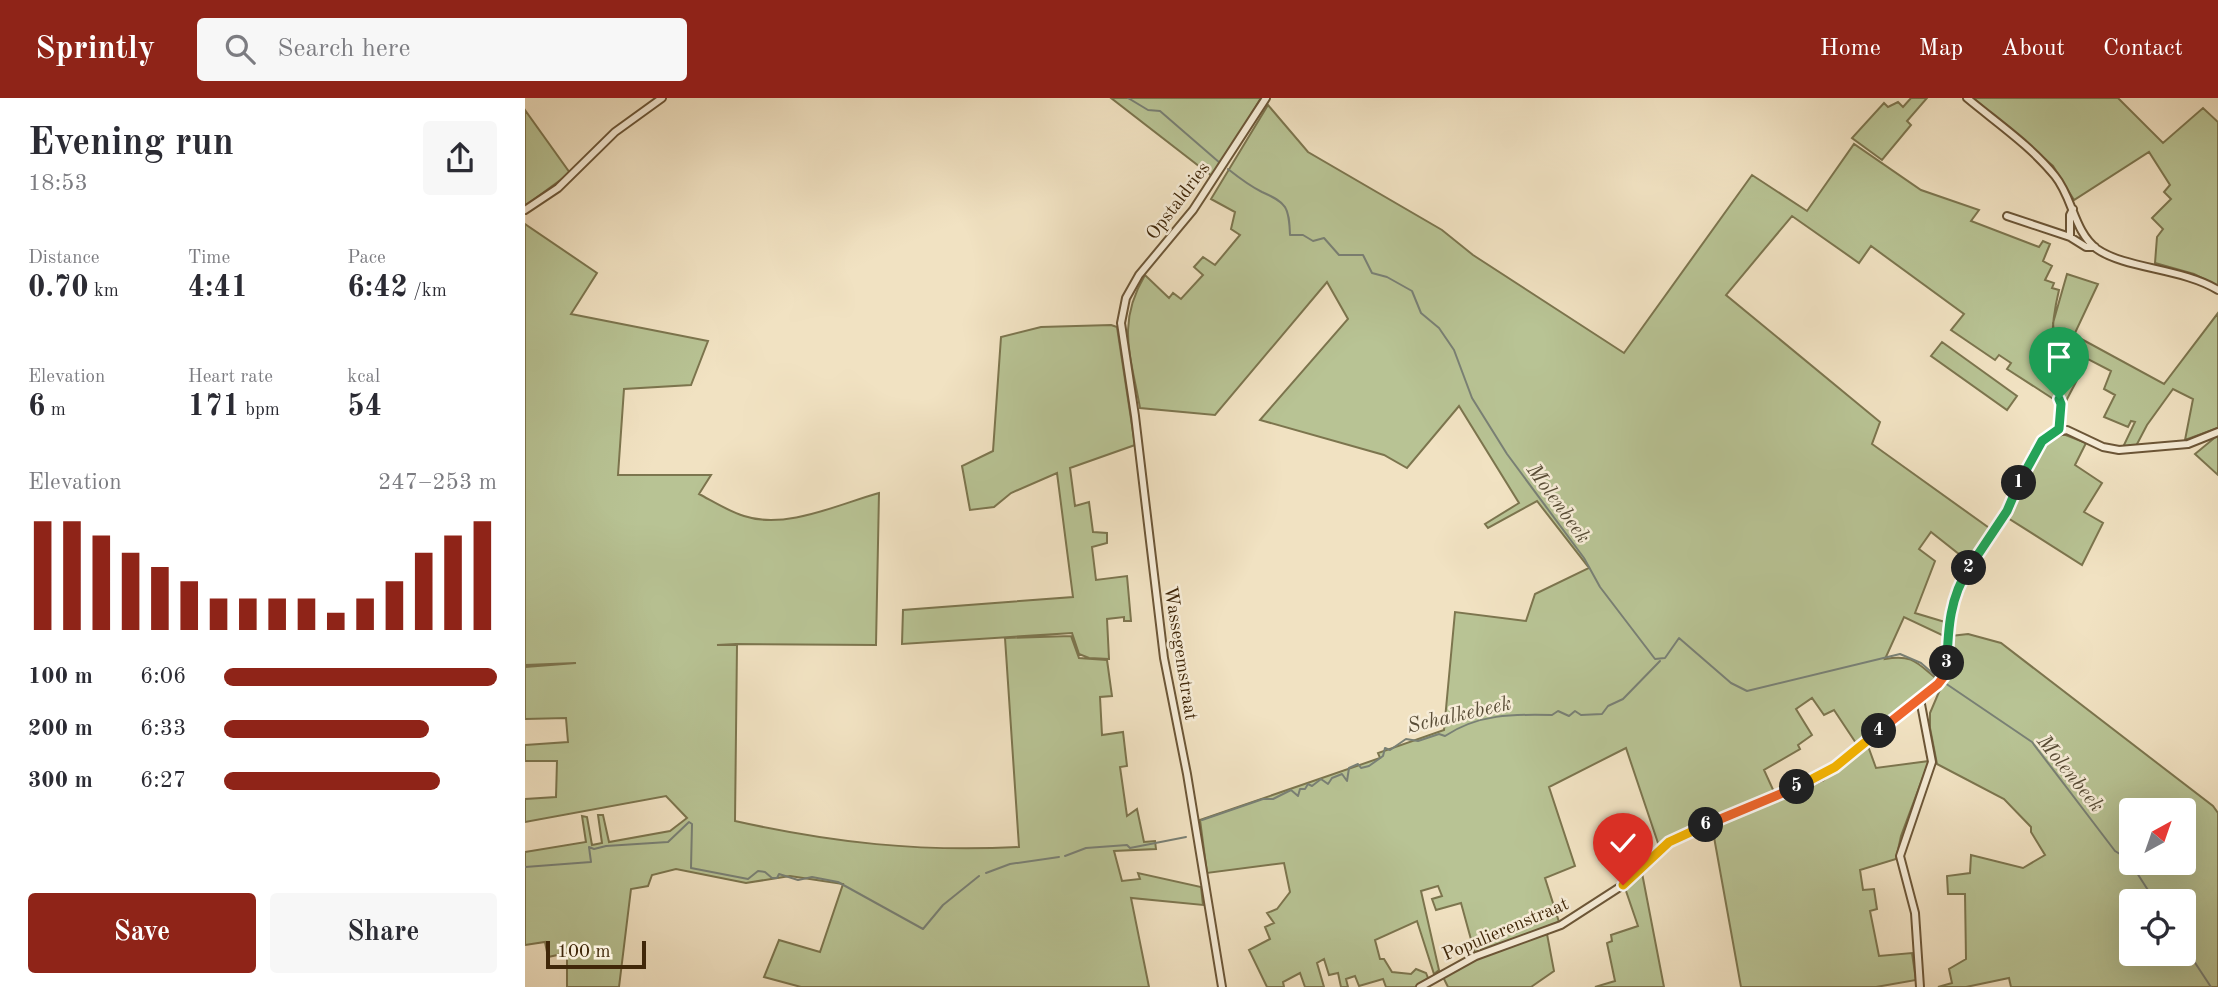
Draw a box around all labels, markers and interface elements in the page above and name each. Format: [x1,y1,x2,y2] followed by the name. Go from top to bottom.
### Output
[197,18,687,81] search box
[221,30,259,68] icon: search
[35,33,155,66] text: Sprintly
[277,36,410,62] text: Search here
[1820,37,1881,61] text: Home
[1919,37,1963,61] text: Map
[2001,37,2065,61] text: About
[2103,37,2183,61] text: Contact
[423,121,497,195] button: share
[28,125,234,163] text: Evening run
[1144,159,1214,244] street label: Opstaldries
[28,172,88,195] text: 18:53
[28,249,100,268] text: Distance
[188,249,230,268] text: Time
[347,249,386,268] text: Pace
[28,273,89,303] text: 0.70
[188,273,248,303] text: 4:41
[347,273,408,303] text: 6:42
[89,282,119,301] text: km
[408,282,447,301] text: /km
[2029,327,2089,399] pin
[2040,338,2078,376] icon: arrive
[28,368,105,387] text: Elevation
[188,368,273,387] text: Heart rate
[347,368,380,387] text: kcal
[28,392,45,422] text: 6
[188,392,240,422] text: 171
[347,392,382,422] text: 54
[45,401,66,420] text: m
[240,401,280,420] text: bpm
[1521,459,1594,548] water label: Molenbeek
[2001,466,2037,500] pin: 1
[28,471,122,494] text: Elevation
[378,471,497,494] text: 247–253 m
[2013,473,2024,492] text: 1
[1951,550,1987,586] pin: 2
[1963,558,1974,577] text: 2
[1160,585,1200,722] street label: Wassegemstraat
[1929,646,1965,680] pin: 3
[1941,653,1952,672] text: 3
[28,665,93,688] text: 100 m
[140,665,186,688] text: 6:06
[1405,693,1514,738] water label: Schalkebeek
[1861,714,1897,748] pin: 4
[28,717,93,740] text: 200 m
[140,717,186,740] text: 6:33
[1873,721,1884,740] text: 4
[2032,731,2107,817] water label: Molenbeek
[28,769,93,792] text: 300 m
[140,769,186,792] text: 6:27
[1779,770,1815,804] pin: 5
[1791,777,1802,796] text: 5
[2119,798,2196,875] north arrow
[2119,798,2196,966] map controls
[1689,808,1723,842] pin: 6
[1593,813,1653,885] pin
[1700,815,1711,834] text: 6
[1604,824,1642,862] icon: check
[2119,889,2196,966] button: locate
[28,893,256,973] button: Save
[270,893,497,973] button: Share
[1440,895,1572,965] street label: Populierenstraat
[546,938,646,970] scale bar
[557,943,610,962] text: 100 m

